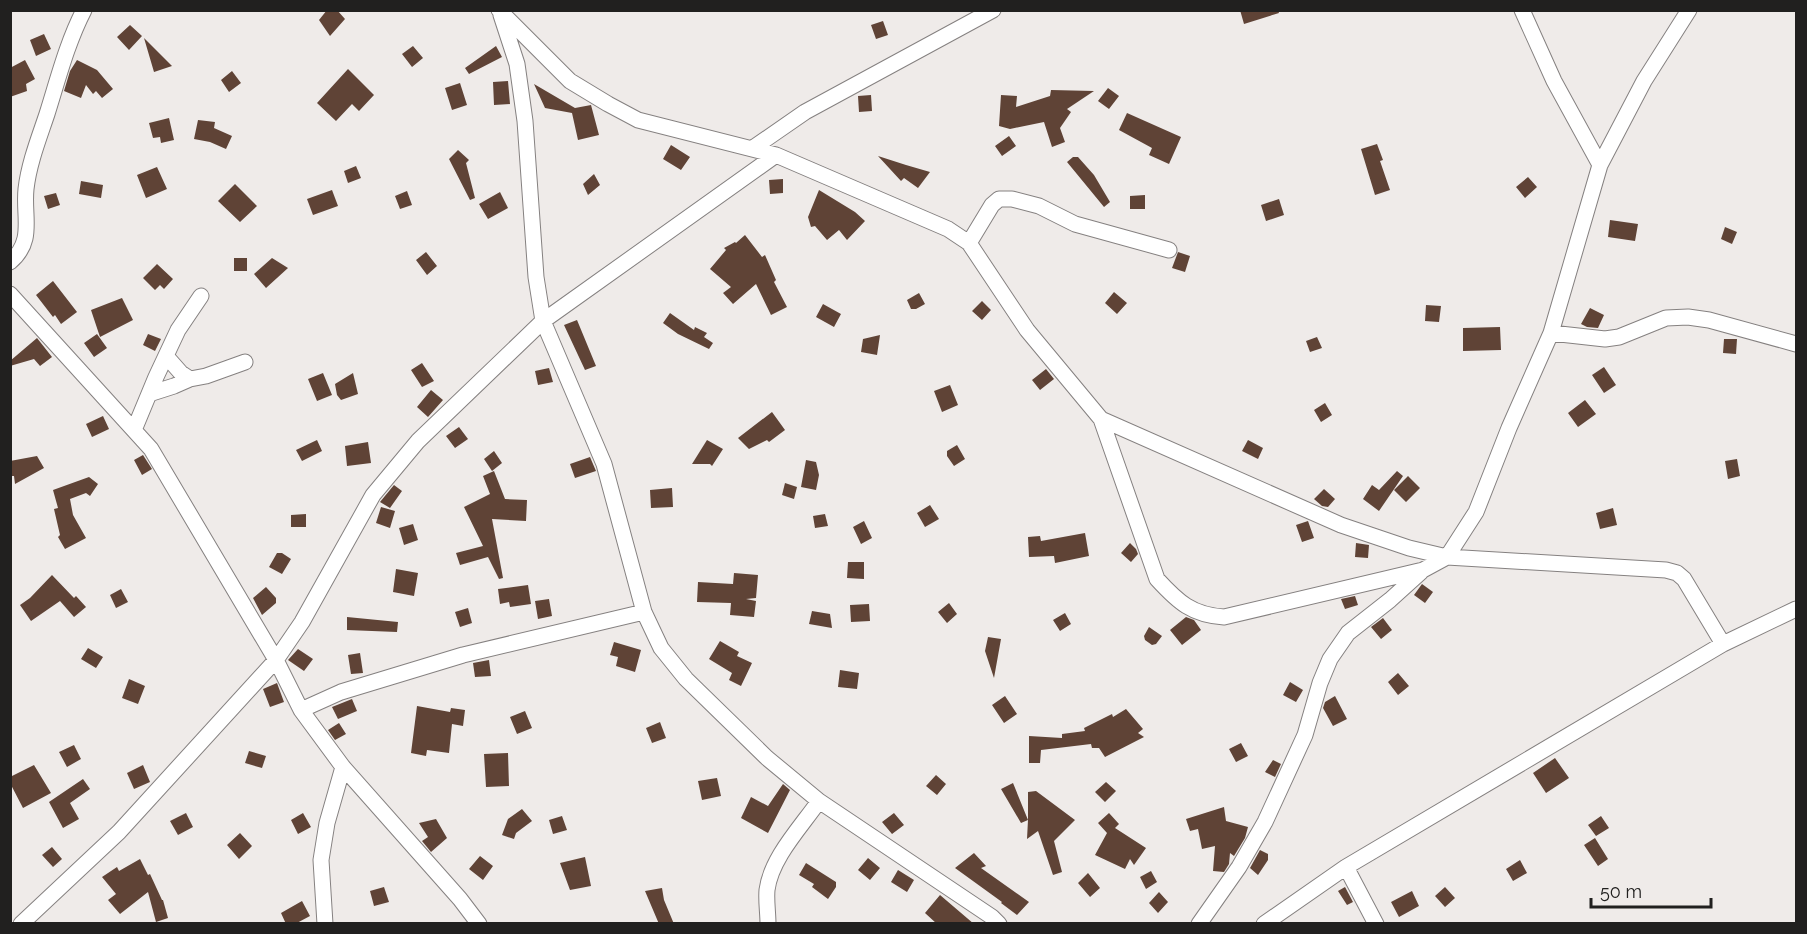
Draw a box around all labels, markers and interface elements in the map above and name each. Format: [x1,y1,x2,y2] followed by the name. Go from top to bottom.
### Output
[1591,871,1711,909] scale bar
[1600,881,1642,902] text: 50 m

